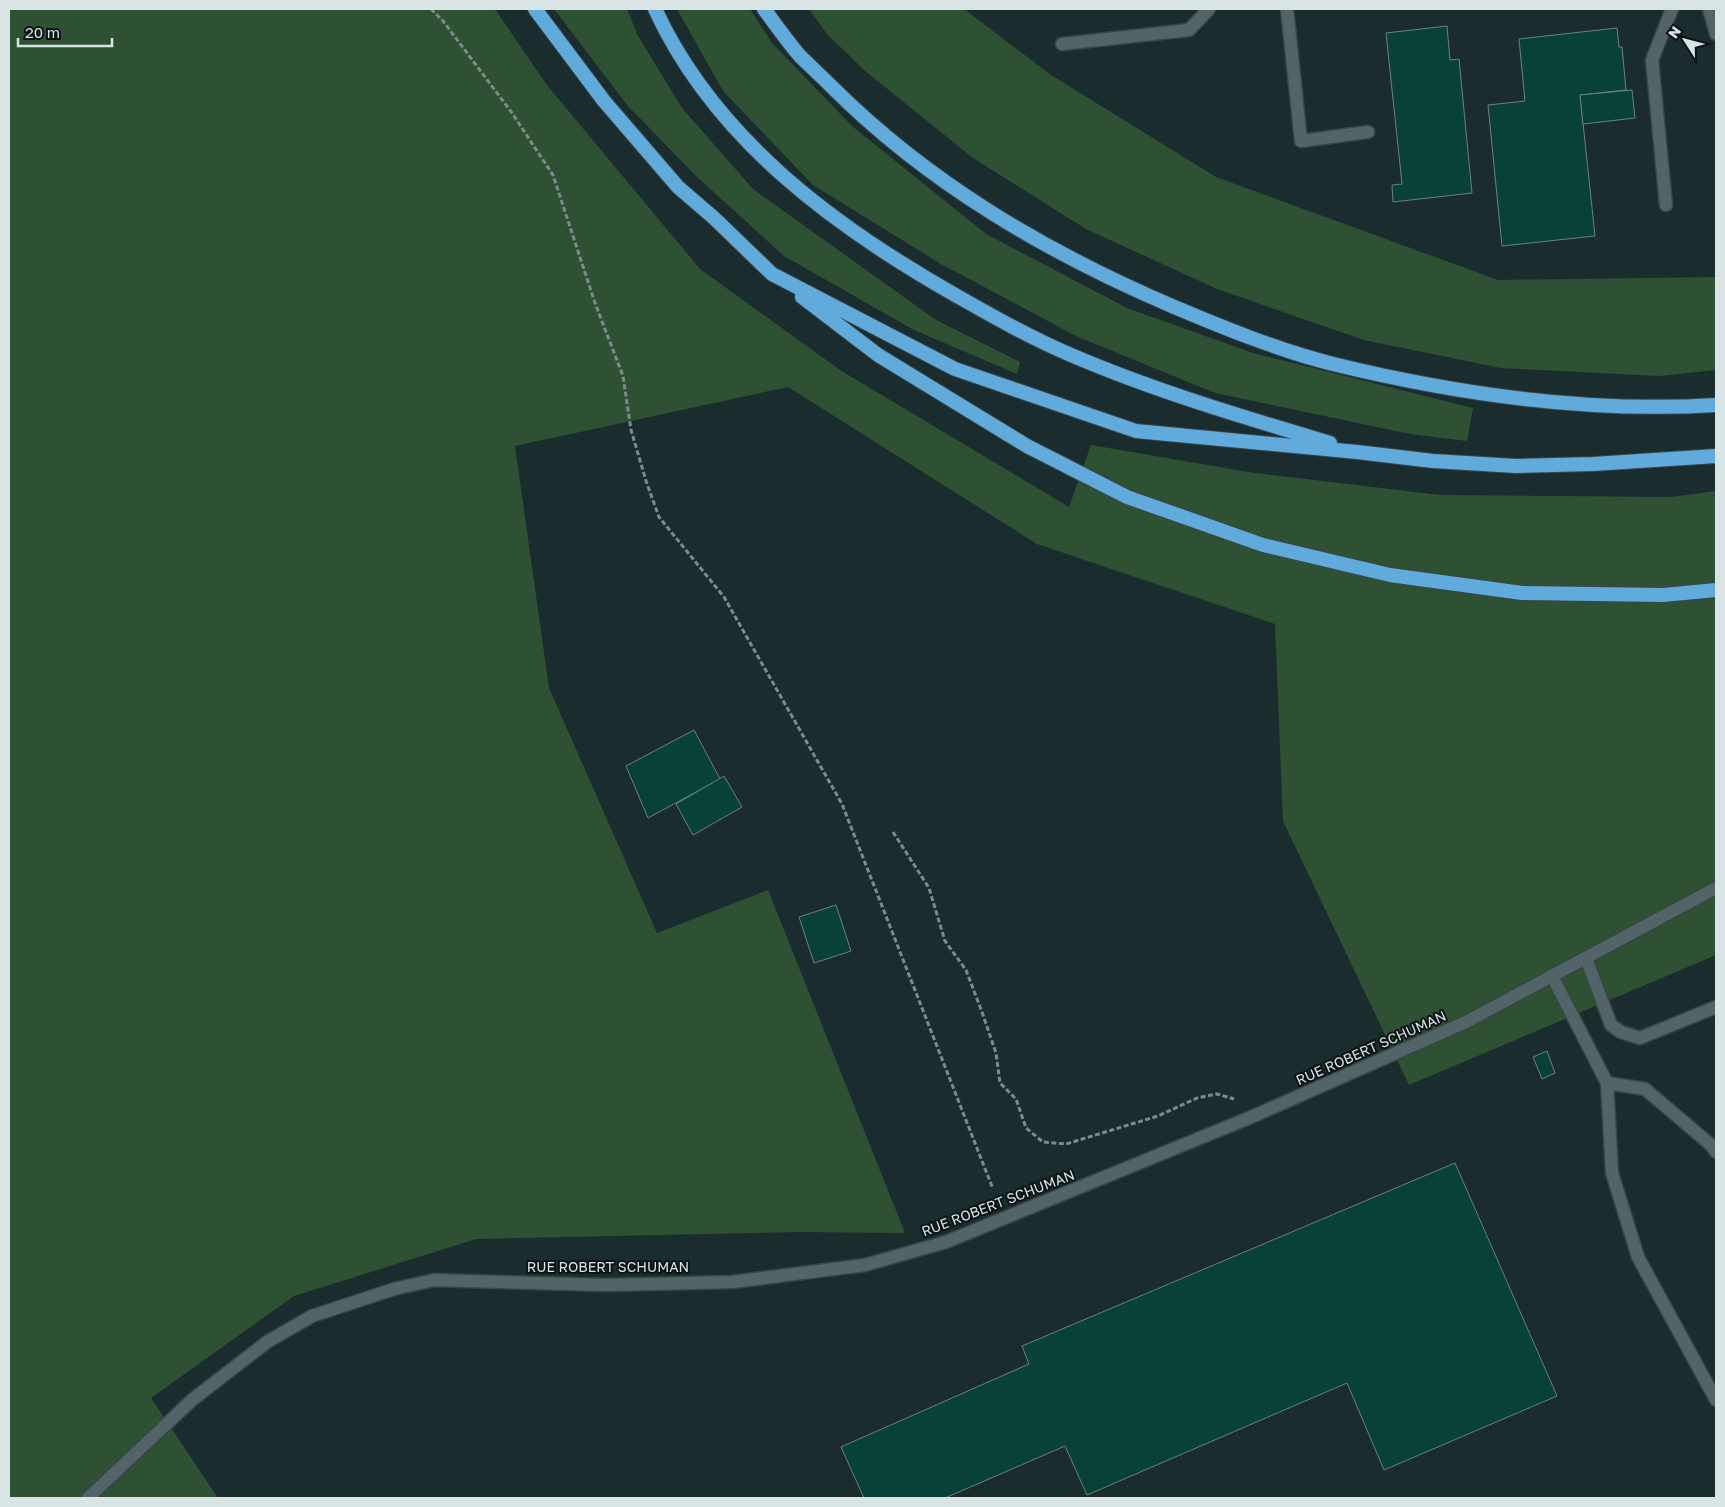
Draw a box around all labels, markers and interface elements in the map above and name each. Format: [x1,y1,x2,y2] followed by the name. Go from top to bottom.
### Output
[18,15,111,47] scale bar
[1660,15,1710,65] north arrow
[25,23,60,41] text: 20 m
[1664,23,1684,41] text: N
[1293,1007,1448,1088] street label: RUE ROBERT SCHUMAN
[919,1165,1077,1240] street label: RUE ROBERT SCHUMAN
[527,1258,689,1275] street label: RUE ROBERT SCHUMAN

